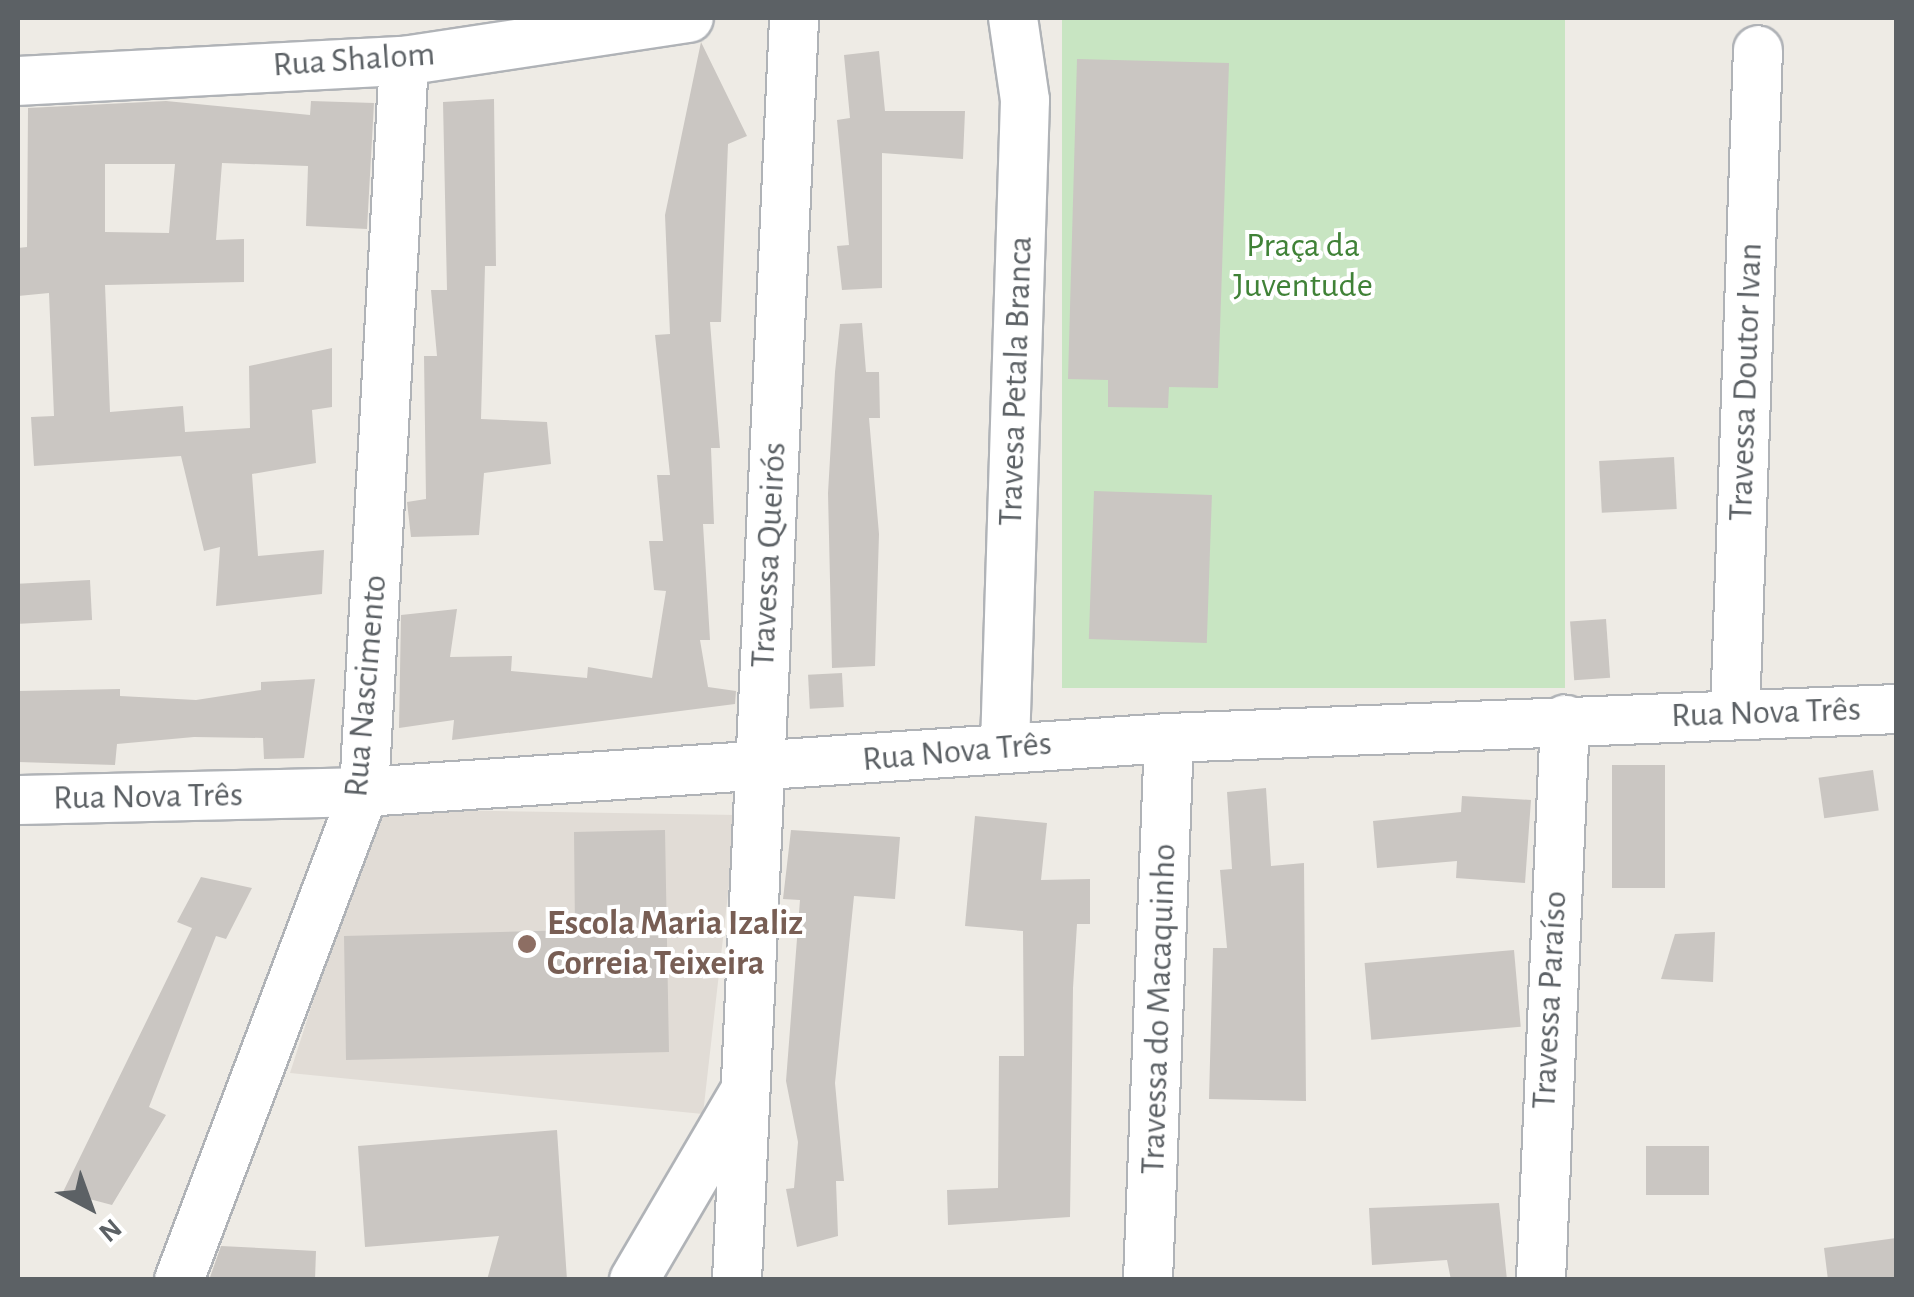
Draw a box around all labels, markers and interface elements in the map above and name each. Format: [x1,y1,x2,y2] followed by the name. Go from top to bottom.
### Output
[271,33,437,87] street label: Rua Shalom
[1233,225,1373,307] park label: Praça da Juventude
[990,235,1042,527] street label: Travesa Petala Branca
[1720,242,1772,522] street label: Travessa Doutor Ivan
[742,441,796,669] street label: Travessa Queirós
[335,573,397,799] street label: Rua Nascimento
[1670,689,1862,737] street label: Rua Nova Três
[861,723,1053,781] street label: Rua Nova Três
[53,774,243,820] street label: Rua Nova Três
[1132,843,1186,1175] street label: Travessa do Macaquinho
[1523,890,1577,1110] street label: Travessa Paraíso
[547,903,803,985] place label: Escola Maria Izaliz Correia Teixeira
[516,933,538,955] marker: Escola Maria Izaliz Correia Teixeira
[40,1157,140,1257] north arrow
[93,1213,126,1247] text: N

